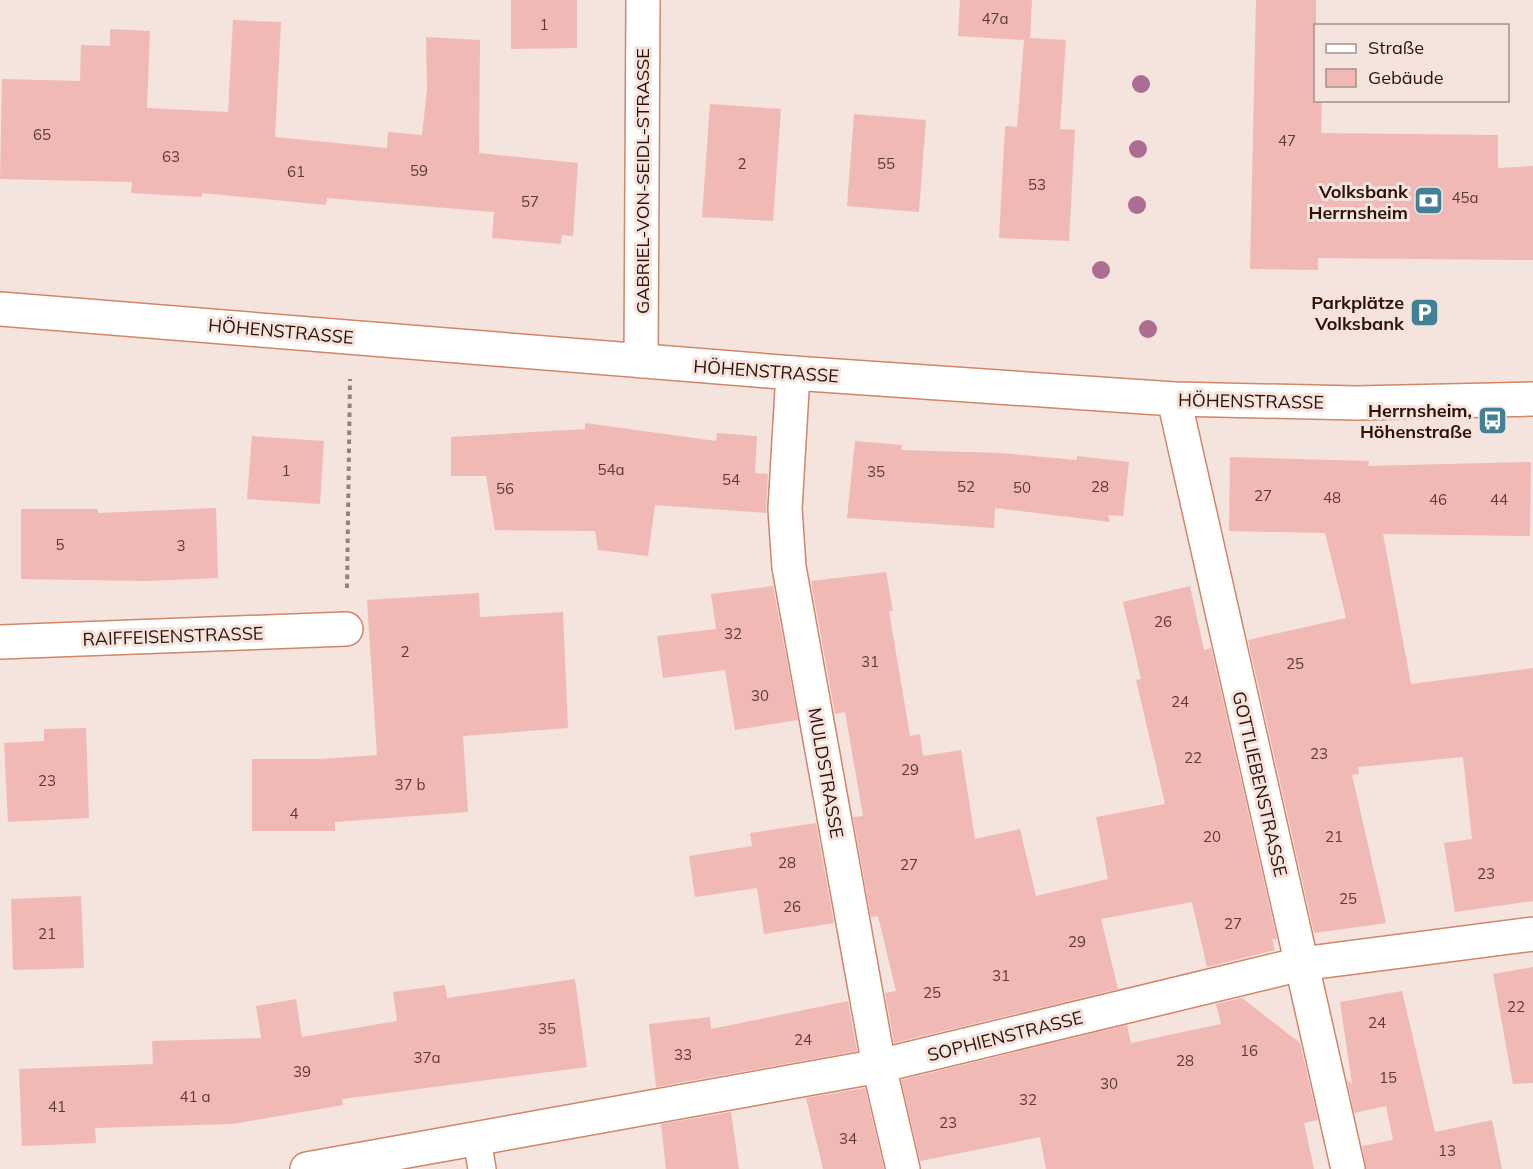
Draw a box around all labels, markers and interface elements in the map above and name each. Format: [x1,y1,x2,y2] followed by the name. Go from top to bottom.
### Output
[981,9,1009,28] house number: 47a
[539,15,549,34] house number: 1
[1314,24,1509,102] legend
[1368,36,1424,59] text: Straße
[631,48,654,314] street label: GABRIEL-VON-SEIDL-STRASSE
[1368,66,1444,89] text: Gebäude
[33,125,51,144] house number: 65
[1278,131,1296,150] house number: 47
[162,147,180,166] house number: 63
[737,154,747,173] house number: 2
[877,154,895,173] house number: 55
[410,161,428,180] house number: 59
[287,162,305,181] house number: 61
[1028,175,1046,194] house number: 53
[1309,180,1409,224] place label: Volksbank Herrnsheim
[1413,185,1445,217] bank icon: Volksbank Herrnsheim
[1451,188,1479,207] house number: 45a
[521,192,539,211] house number: 57
[1311,291,1405,335] place label: Parkplätze Volksbank
[1409,296,1441,328] parking icon: Parkplätze Volksbank
[207,313,355,349] street label: HÖHENSTRASSE
[693,354,839,388] street label: HÖHENSTRASSE
[1178,388,1324,414] street label: HÖHENSTRASSE
[1360,399,1472,443] place label: Herrnsheim, Höhenstraße
[1477,404,1509,436] bus stop icon: Herrnsheim, Höhenstraße
[597,460,625,479] house number: 54a
[281,461,291,480] house number: 1
[867,462,885,481] house number: 35
[722,470,740,489] house number: 54
[957,477,975,496] house number: 52
[1091,477,1109,496] house number: 28
[1013,478,1031,497] house number: 50
[496,479,514,498] house number: 56
[1254,486,1272,505] house number: 27
[1323,488,1341,507] house number: 48
[1429,490,1447,509] house number: 46
[1490,490,1508,509] house number: 44
[55,535,65,554] house number: 5
[176,536,186,555] house number: 3
[1154,612,1172,631] house number: 26
[82,621,264,651] street label: RAIFFEISENSTRASSE
[724,624,742,643] house number: 32
[400,642,410,661] house number: 2
[861,652,879,671] house number: 31
[1286,654,1304,673] house number: 25
[751,686,769,705] house number: 30
[1227,689,1293,879] street label: GOTTLIEBENSTRASSE
[1171,692,1189,711] house number: 24
[803,706,849,840] street label: MULDSTRASSE
[1310,744,1328,763] house number: 23
[1184,748,1202,767] house number: 22
[901,760,919,779] house number: 29
[38,771,56,790] house number: 23
[395,775,425,794] house number: 37 b
[289,804,299,823] house number: 4
[1203,827,1221,846] house number: 20
[1325,827,1343,846] house number: 21
[778,853,796,872] house number: 28
[900,855,918,874] house number: 27
[1477,864,1495,883] house number: 23
[1339,889,1357,908] house number: 25
[783,897,801,916] house number: 26
[1224,914,1242,933] house number: 27
[38,924,56,943] house number: 21
[1068,932,1086,951] house number: 29
[992,966,1010,985] house number: 31
[923,983,941,1002] house number: 25
[1507,997,1525,1016] house number: 22
[925,1006,1085,1066] street label: SOPHIENSTRASSE
[1368,1013,1386,1032] house number: 24
[538,1019,556,1038] house number: 35
[794,1030,812,1049] house number: 24
[1240,1041,1258,1060] house number: 16
[674,1045,692,1064] house number: 33
[413,1048,441,1067] house number: 37a
[1176,1051,1194,1070] house number: 28
[293,1062,311,1081] house number: 39
[1379,1068,1397,1087] house number: 15
[1100,1074,1118,1093] house number: 30
[180,1087,210,1106] house number: 41 a
[1019,1090,1037,1109] house number: 32
[48,1097,66,1116] house number: 41
[939,1113,957,1132] house number: 23
[839,1129,857,1148] house number: 34
[1438,1141,1456,1160] house number: 13

